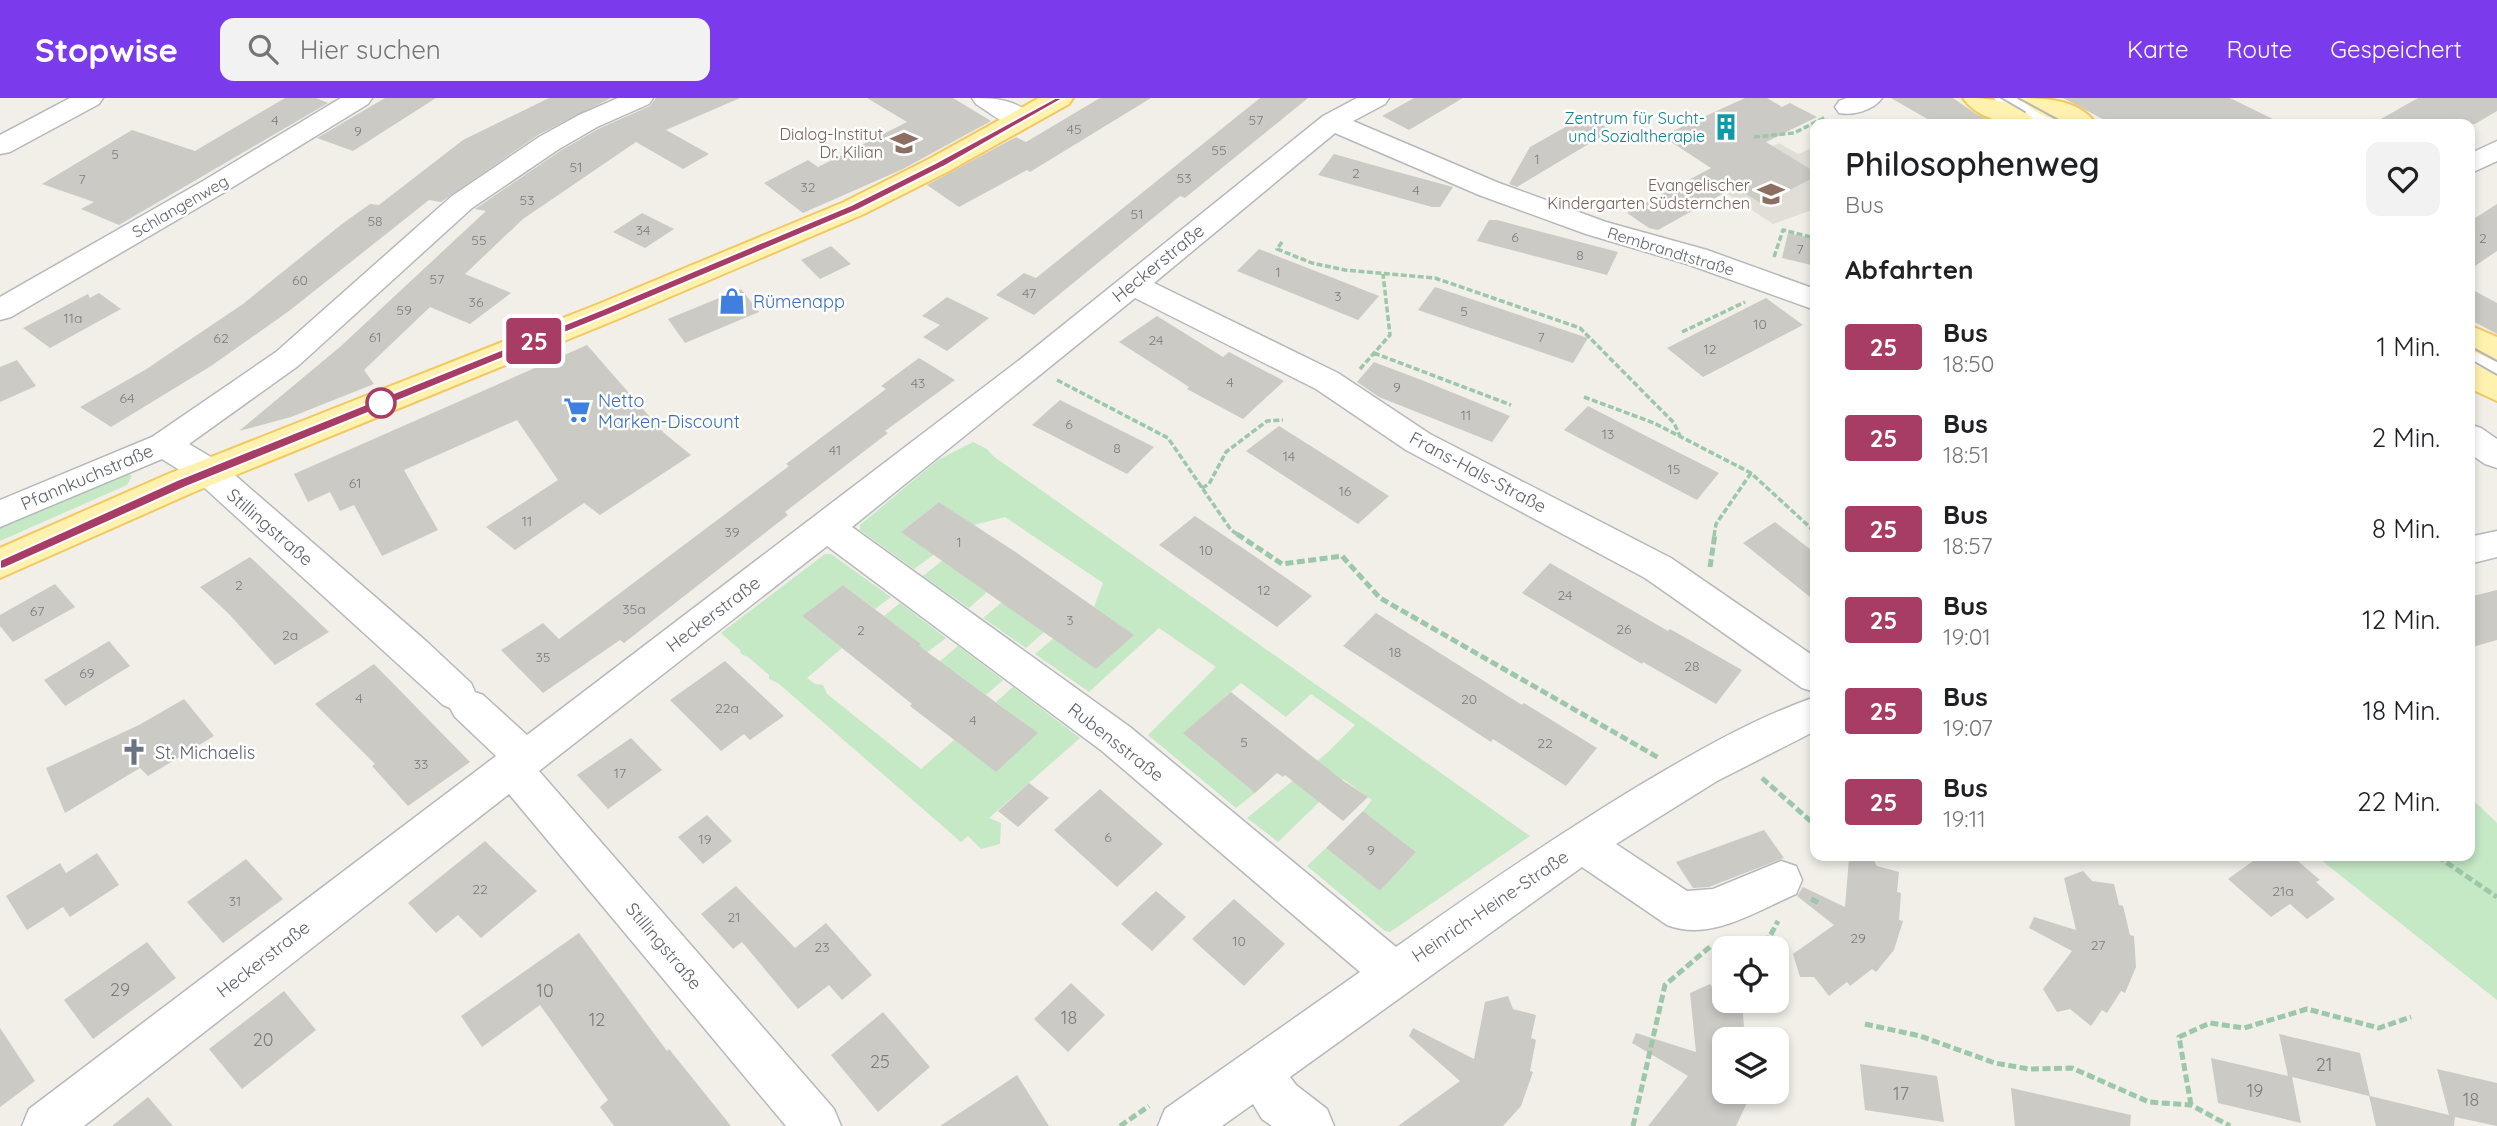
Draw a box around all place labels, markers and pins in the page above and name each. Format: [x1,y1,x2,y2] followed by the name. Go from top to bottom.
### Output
[1564,108,1705,146] place label: Zentrum für Sucht- und Sozialtherapie
[1711,112,1741,142] building icon: Zentrum für Sucht- und Sozialtherapie
[779,124,883,162] place label: Dialog-Institut Dr. Kilian
[889,128,919,158] school or university icon: Dialog-Institut Dr. Kilian
[1547,175,1750,213] place label: Evangelischer Kindergarten Südsternchen
[1756,179,1786,209] school or university icon: Evangelischer Kindergarten Südsternchen
[717,286,747,316] shop icon: Rümenapp
[753,290,845,313] place label: Rümenapp
[366,388,396,418] unlabelled marker
[598,389,740,433] place label: Netto Marken-Discount
[562,395,592,425] supermarket icon: Netto Marken-Discount
[119,737,149,767] church icon: St. Michaelis
[155,741,255,764] place label: St. Michaelis

